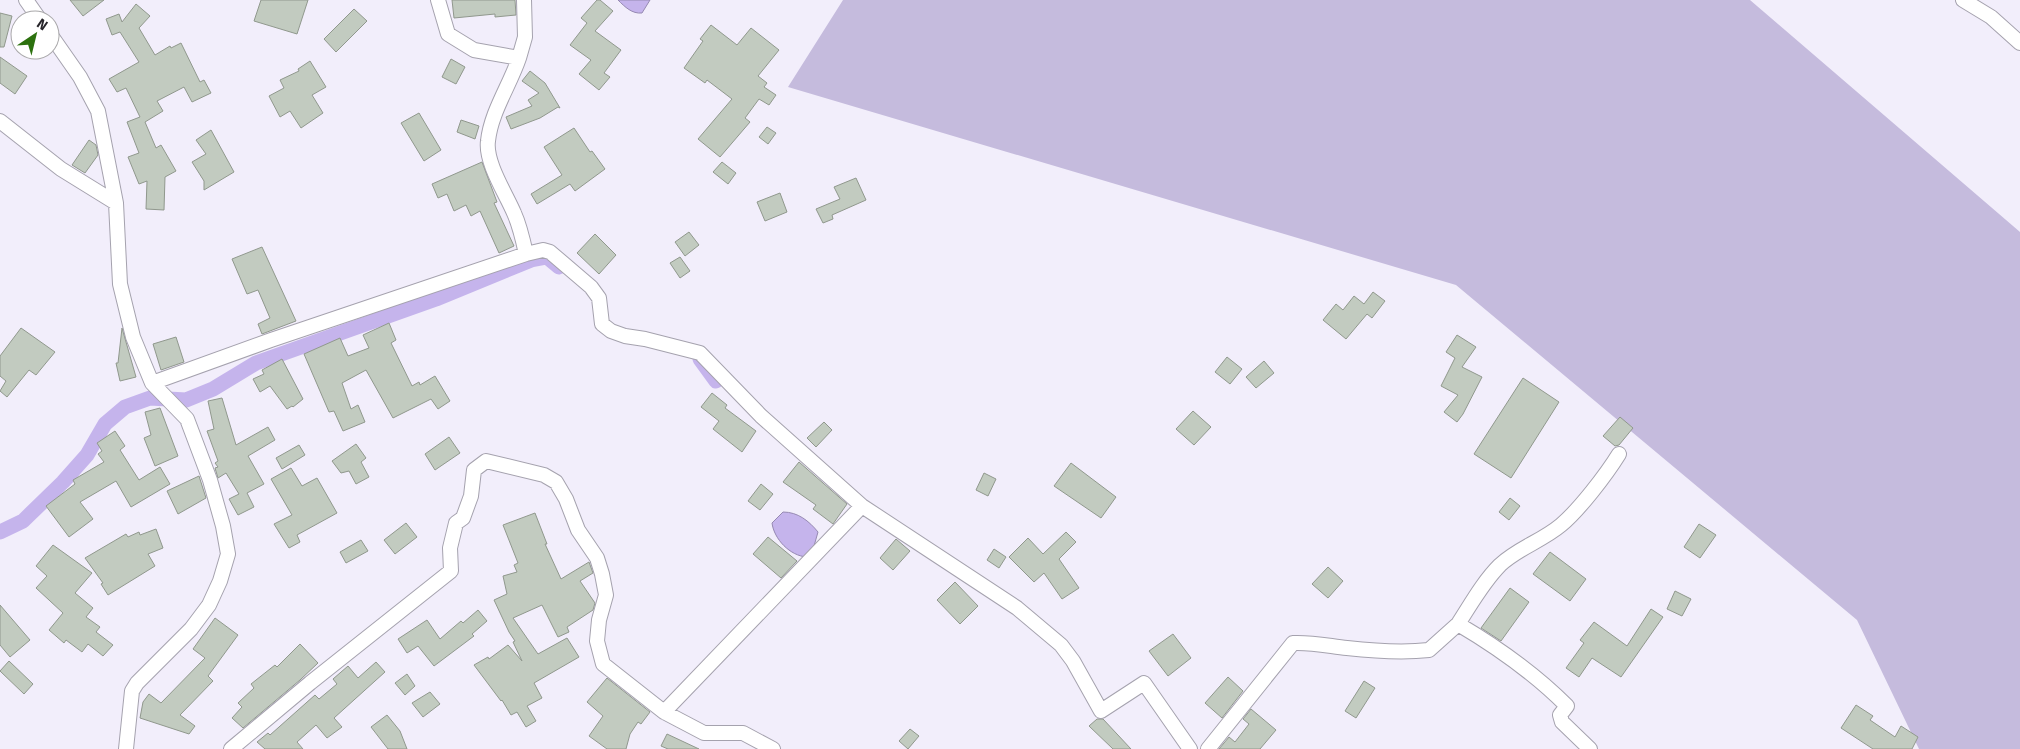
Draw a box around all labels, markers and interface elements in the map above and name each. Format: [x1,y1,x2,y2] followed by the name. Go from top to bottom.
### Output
[10,10,60,60] north arrow
[33,15,51,34] text: N

